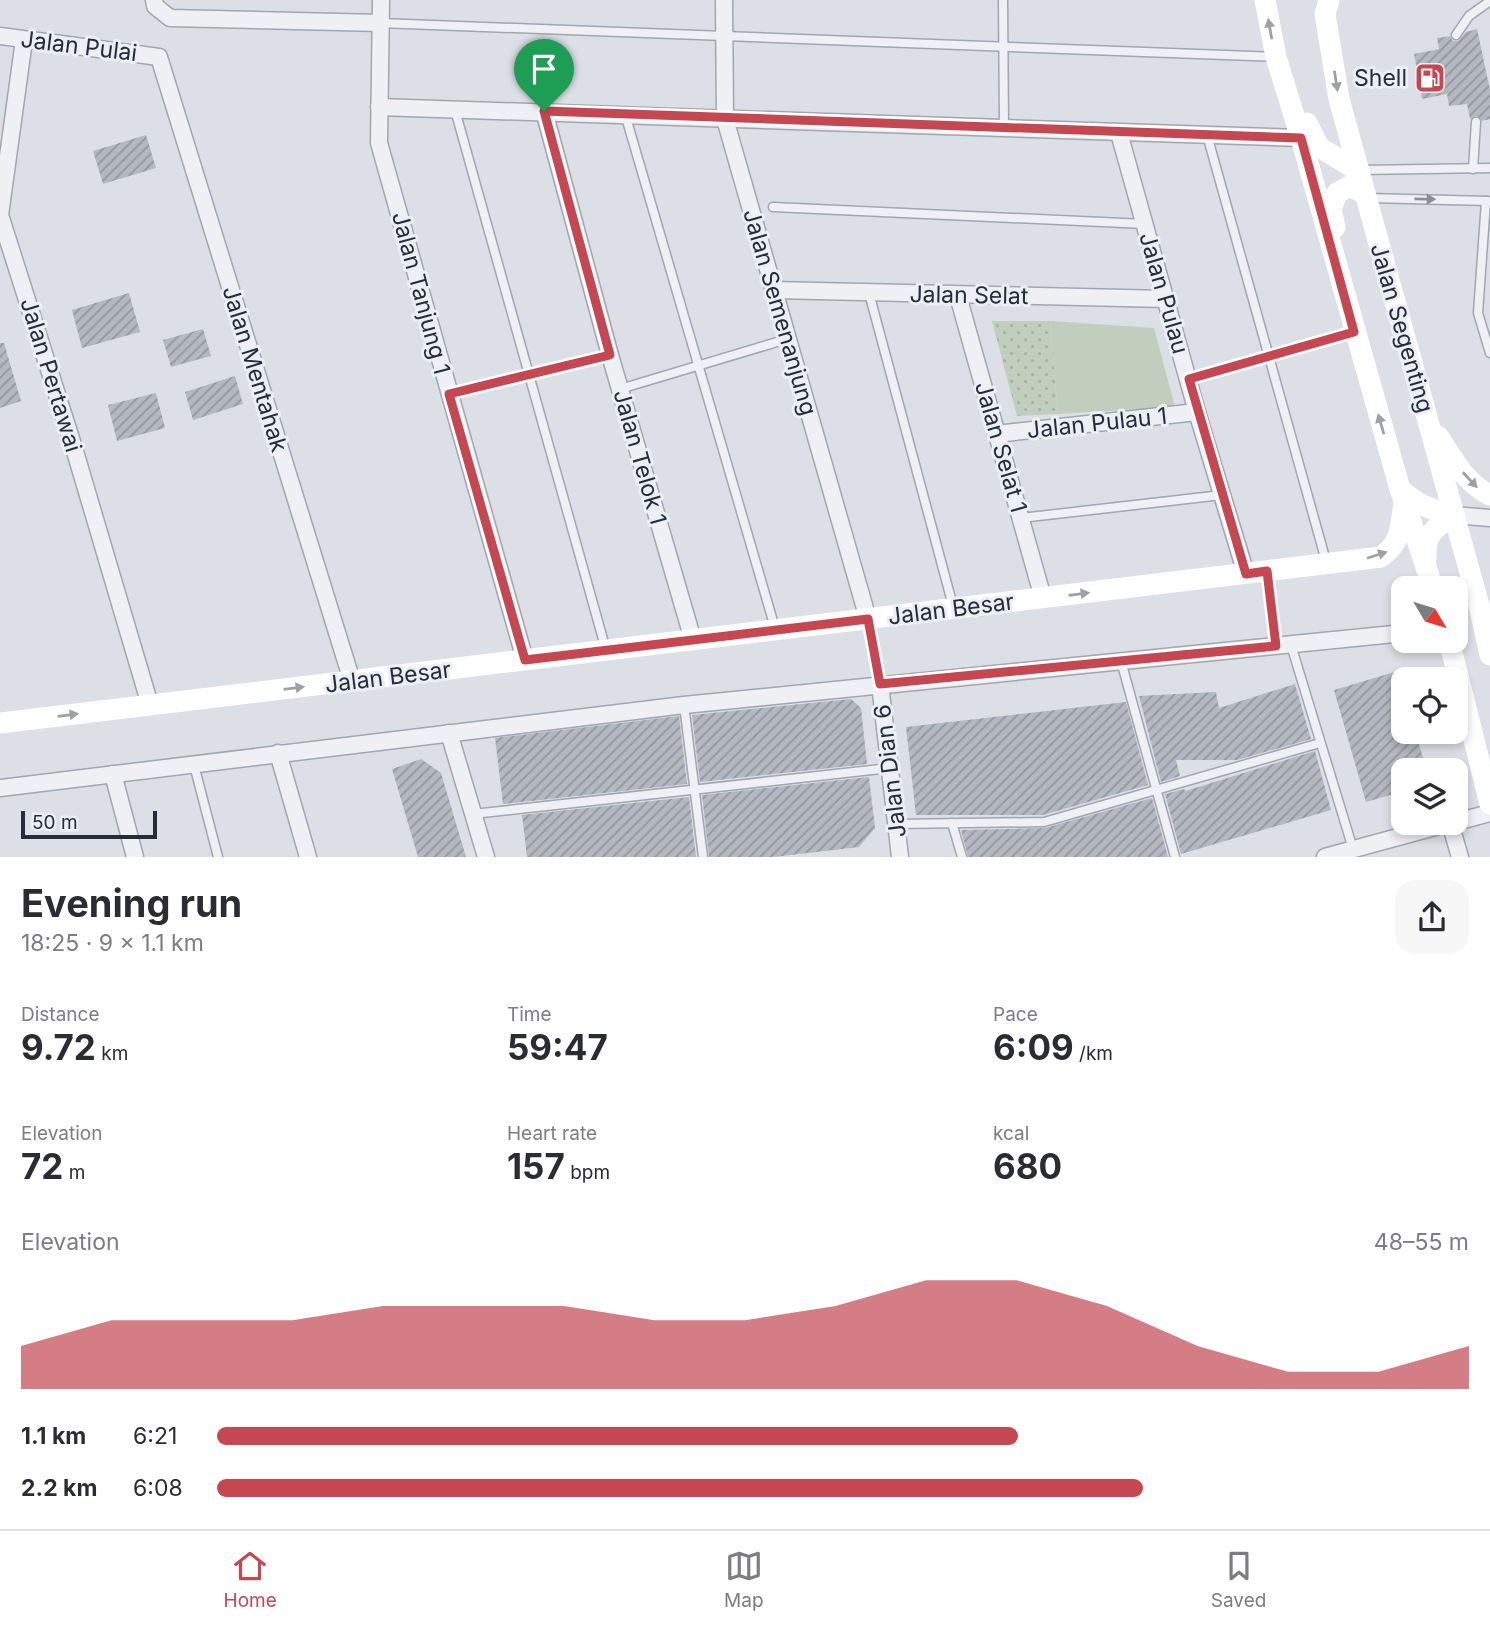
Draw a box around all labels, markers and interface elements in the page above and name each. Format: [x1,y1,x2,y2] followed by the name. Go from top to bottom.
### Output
[1265,18,1276,40] one-way arrow
[19,25,139,67] street label: Jalan Pulai
[514,39,574,111] pin
[525,50,563,88] icon: arrive
[1413,61,1447,95] fuel station icon: Shell
[1354,64,1407,92] place label: Shell
[1331,71,1342,93] one-way arrow
[1415,194,1437,205] one-way arrow
[737,206,823,418] street label: Jalan Semenanjung
[386,209,456,377] street label: Jalan Tanjung 1
[1133,229,1195,357] street label: Jalan Pulau
[1364,240,1440,416] street label: Jalan Segenting
[909,280,1029,310] street label: Jalan Selat
[216,283,294,456] street label: Jalan Mentahak
[14,295,88,455] street label: Jalan Pertawai
[969,378,1033,516] street label: Jalan Selat 1
[607,386,673,528] street label: Jalan Telok 1
[1026,402,1168,444] street label: Jalan Pulau 1
[1375,413,1385,434] one-way arrow
[1462,471,1478,488] one-way arrow
[1367,550,1388,560] one-way arrow
[1391,576,1468,653] north arrow
[1391,576,1468,835] map controls
[886,587,1016,631] street label: Jalan Besar
[1068,588,1090,599] one-way arrow
[323,655,453,699] street label: Jalan Besar
[1391,667,1468,744] button: locate
[283,683,305,694] one-way arrow
[868,703,912,839] street label: Jalan Dian 6
[57,710,79,721] one-way arrow
[1391,758,1468,835] button: layers
[21,808,158,840] scale bar
[32,811,78,834] text: 50 m
[21,880,242,926] text: Evening run
[1395,880,1469,954] button: share
[21,929,204,957] text: 18:25 · 9 × 1.1 km
[21,1003,99,1026] text: Distance
[507,1003,552,1026] text: Time
[993,1003,1038,1026] text: Pace
[21,1026,96,1068] text: 9.72
[507,1026,608,1068] text: 59:47
[993,1026,1074,1068] text: 6:09
[96,1042,128,1065] text: km
[1074,1042,1113,1065] text: /km
[21,1122,102,1145] text: Elevation
[507,1122,597,1145] text: Heart rate
[993,1122,1029,1145] text: kcal
[21,1145,63,1187] text: 72
[507,1145,565,1187] text: 157
[993,1145,1062,1187] text: 680
[63,1161,85,1184] text: m
[565,1161,610,1184] text: bpm
[21,1228,120,1256] text: Elevation
[1374,1228,1469,1256] text: 48–55 m
[21,1422,86,1450] text: 1.1 km
[133,1422,177,1450] text: 6:21
[21,1474,97,1502] text: 2.2 km
[133,1474,183,1502] text: 6:08
[224,1547,277,1612] tab: Home
[724,1547,764,1612] tab: Map
[1211,1547,1266,1612] tab: Saved

